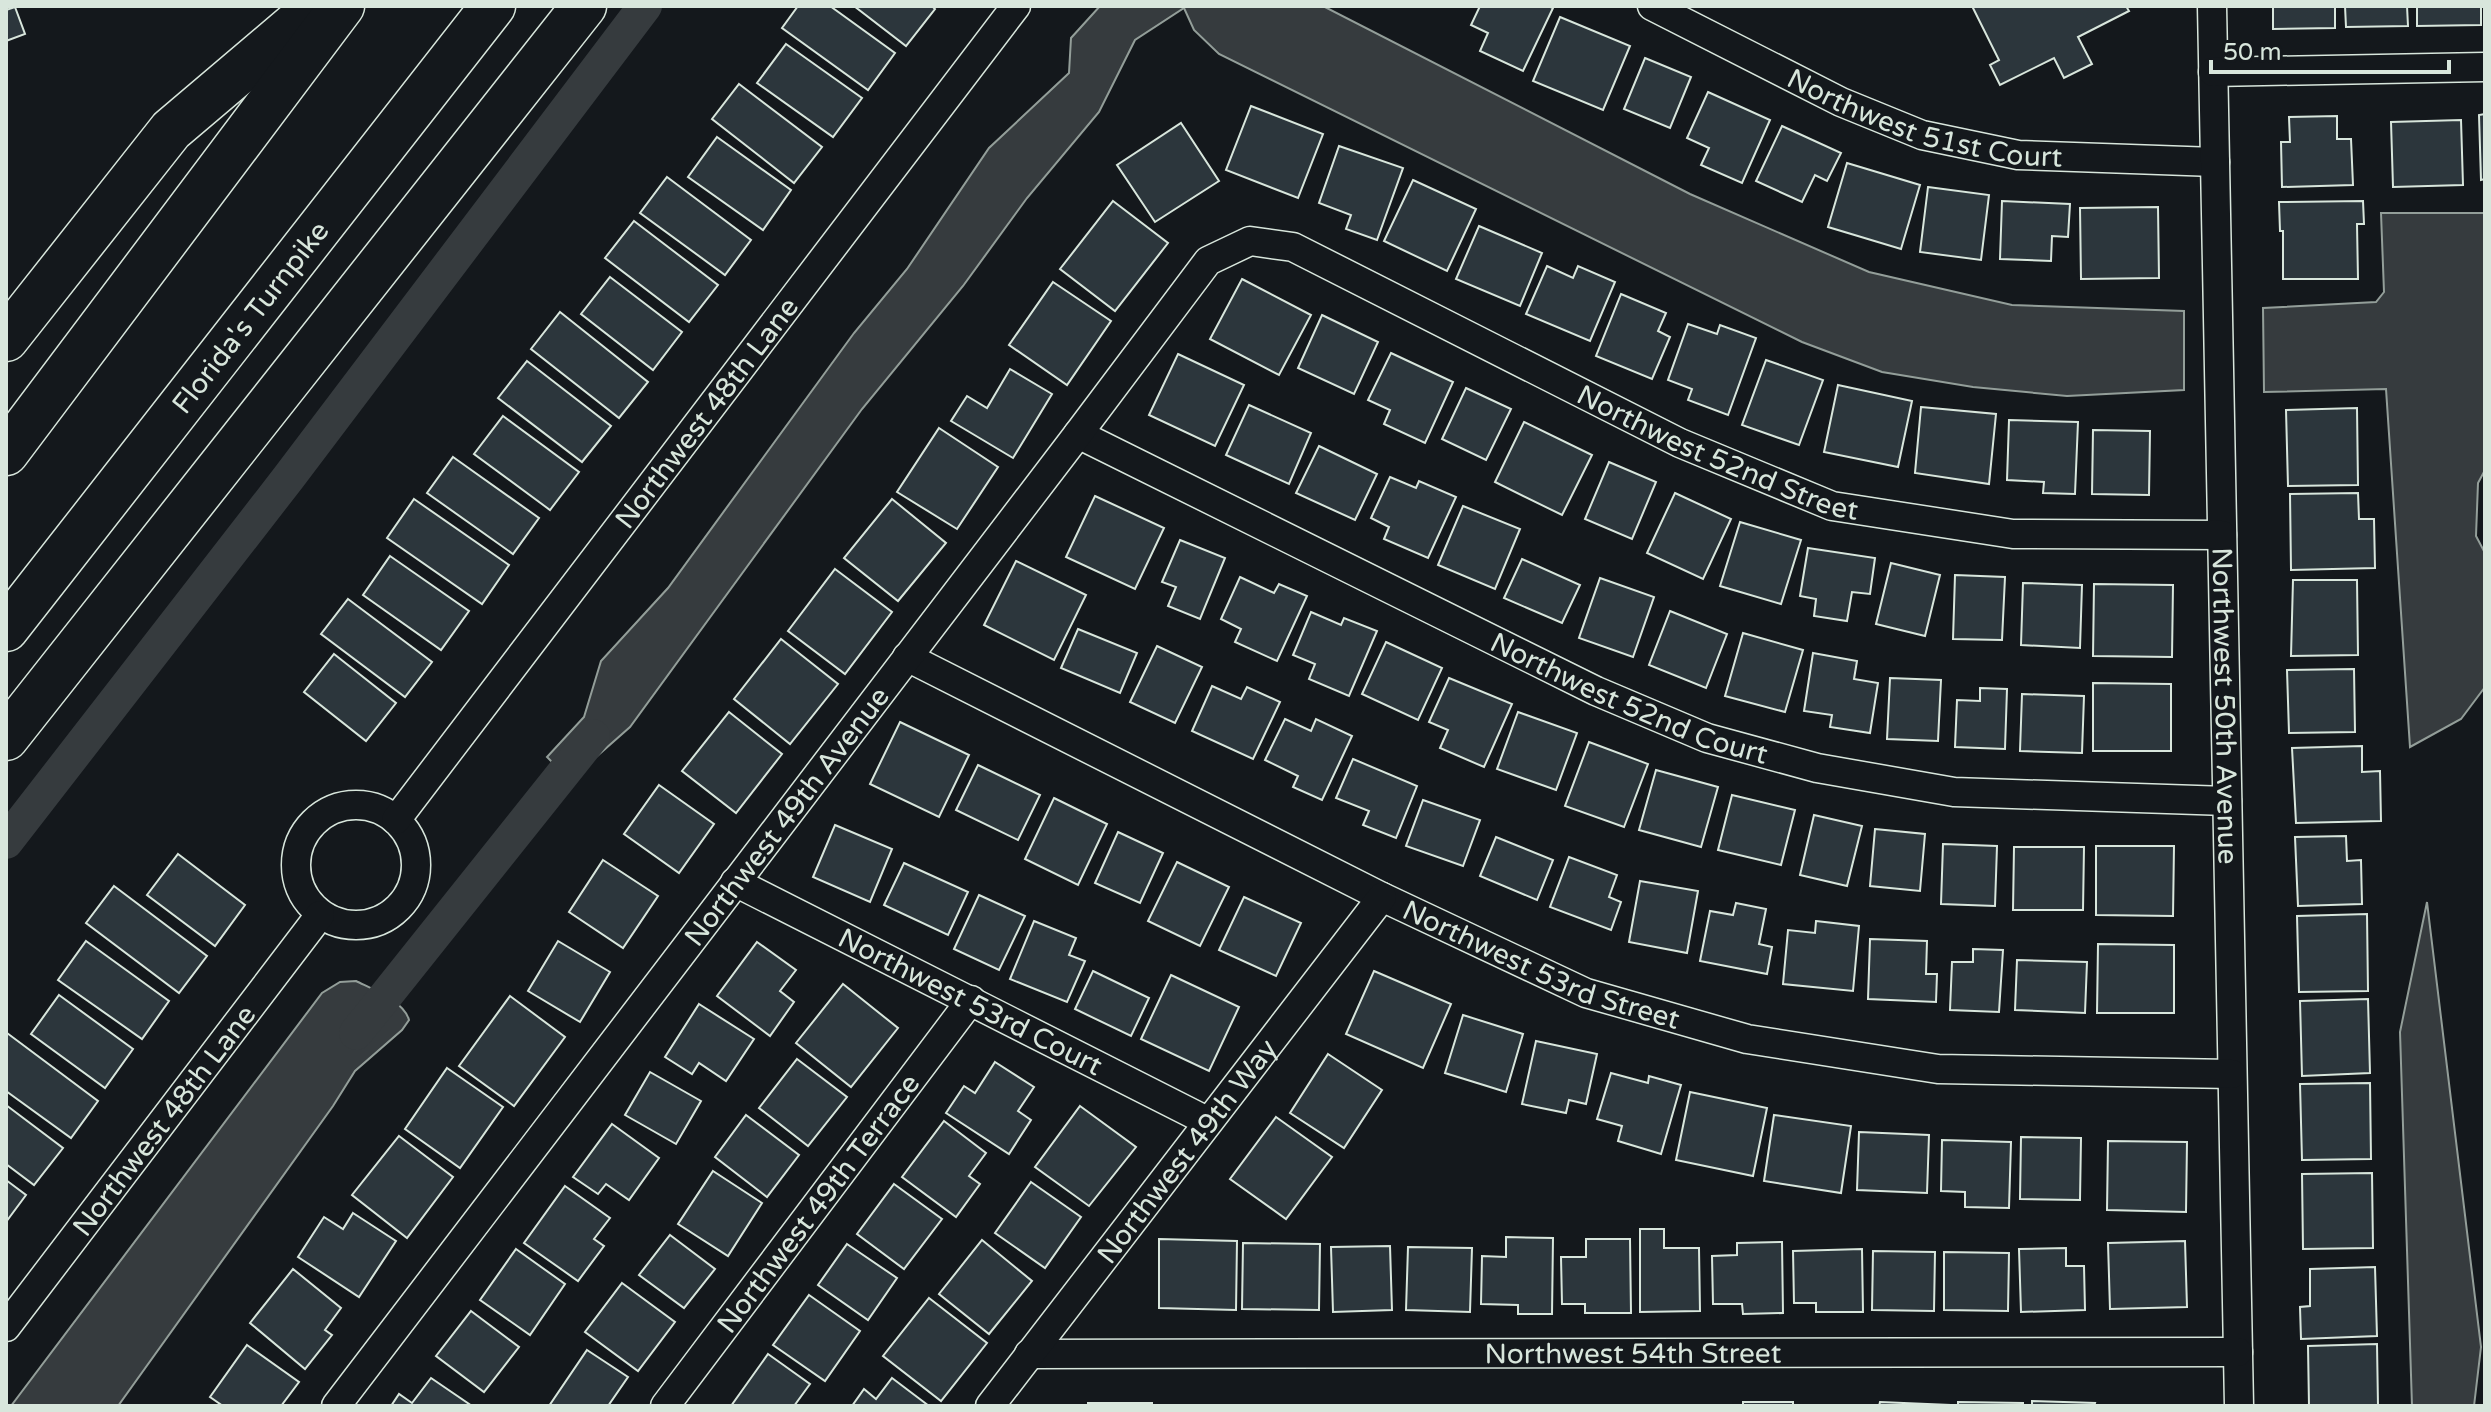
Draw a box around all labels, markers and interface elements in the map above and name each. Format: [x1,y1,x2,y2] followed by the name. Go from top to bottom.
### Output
[2211,24,2449,74] scale bar
[2223,38,2281,67] text: 50 m
[1781,62,2063,175] street label: Northwest 51st Court
[165,215,336,421] street label: Florida's Turnpike
[608,291,806,536] street label: Northwest 48th Lane
[1571,378,1861,528] street label: Northwest 52nd Street
[2204,547,2245,865] street label: Northwest 50th Avenue
[1485,625,1772,772] street label: Northwest 52nd Court
[677,680,897,953] street label: Northwest 49th Avenue
[1397,893,1684,1037] street label: Northwest 53rd Street
[832,921,1108,1083] street label: Northwest 53rd Court
[66,999,263,1243] street label: Northwest 48th Lane
[1090,1032,1284,1271] street label: Northwest 49th Way
[710,1067,927,1340] street label: Northwest 49th Terrace
[1485,1337,1782,1371] street label: Northwest 54th Street

